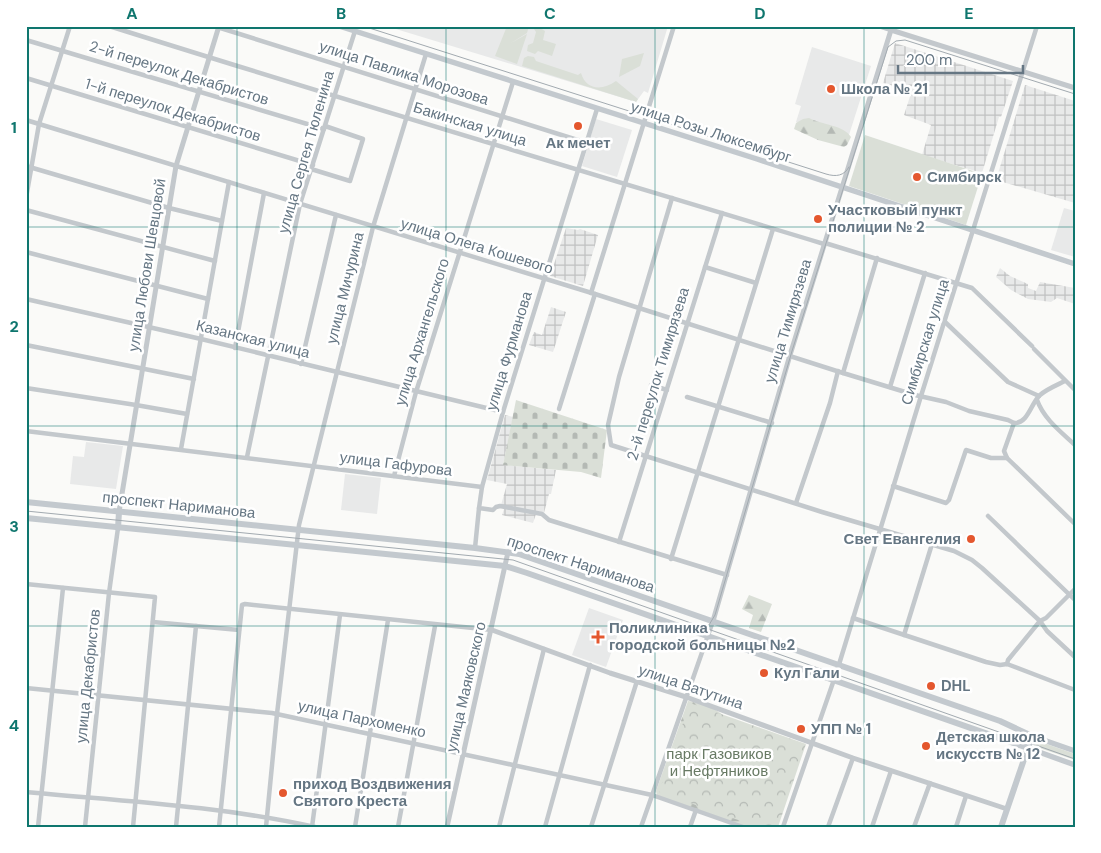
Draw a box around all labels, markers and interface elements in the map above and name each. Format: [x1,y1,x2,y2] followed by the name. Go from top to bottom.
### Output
[126,3,138,24] text: A
[336,3,346,24] text: B
[544,3,556,24] text: C
[754,3,766,24] text: D
[964,3,974,24] text: E
[87,36,271,110] street label: 2-й переулок Декабристов
[317,36,492,110] street label: улица Павлика Морозова
[898,42,1024,74] scale bar
[906,50,952,70] text: 200 m
[273,68,339,236] street label: улица Сергея Тюленина
[83,74,263,146] street label: 1-й переулок Декабристов
[841,79,928,99] place label: Школа № 21
[825,83,837,95] marker: Школа № 21
[411,97,530,151] street label: Бакинская улица
[628,97,794,168] street label: улица Розы Люксембург
[11,117,17,138] text: 1
[572,120,584,132] marker: Ак мечет
[545,133,611,153] place label: Ак мечет
[927,167,1002,187] place label: Симбирск
[911,171,923,183] marker: Симбирск
[123,177,171,353] street label: улица Любови Шевцовой
[828,200,963,237] place label: Участковый пункт полиции № 2
[398,213,556,279] street label: улица Олега Кошевого
[812,213,824,225] marker: Участковый пункт полиции № 2
[321,229,369,346] street label: улица Мичурина
[390,256,454,408] street label: улица Архангельского
[760,256,817,385] street label: улица Тимирязева
[896,276,954,407] street label: Симбирская улица
[622,284,694,463] street label: 2-й переулок Тимирязева
[481,288,537,413] street label: улица Фурманова
[194,315,313,363] street label: Казанская улица
[9,316,19,337] text: 2
[339,447,454,481] street label: улица Гафурова
[102,487,257,523] street label: проспект Нариманова
[9,516,19,537] text: 3
[844,529,961,549] place label: Свет Евангелия
[505,531,658,597] street label: проспект Нариманова
[965,533,977,545] marker: Свет Евангелия
[71,608,105,744] street label: улица Декабристов
[609,618,796,655] place label: Поликлиника городской больницы №2
[441,620,491,754] street label: улица Маяковского
[591,630,605,644] marker: Поликлиника городской больницы №2
[636,660,747,715] street label: улица Ватутина
[774,663,840,683] place label: Кул Гали
[758,667,770,679] marker: Кул Гали
[941,676,971,696] place label: DHL
[925,680,937,692] marker: DHL
[296,696,428,742] street label: улица Пархоменко
[9,715,19,736] text: 4
[811,719,871,739] place label: УПП № 1
[795,723,807,735] marker: УПП № 1
[936,727,1046,764] place label: Детская школа искусств № 12
[920,740,932,752] marker: Детская школа искусств № 12
[666,744,772,781] park label: парк Газовиков и Нефтяников
[293,774,451,811] place label: приход Воздвижения Святого Креста
[277,787,289,799] marker: приход Воздвижения Святого Креста

